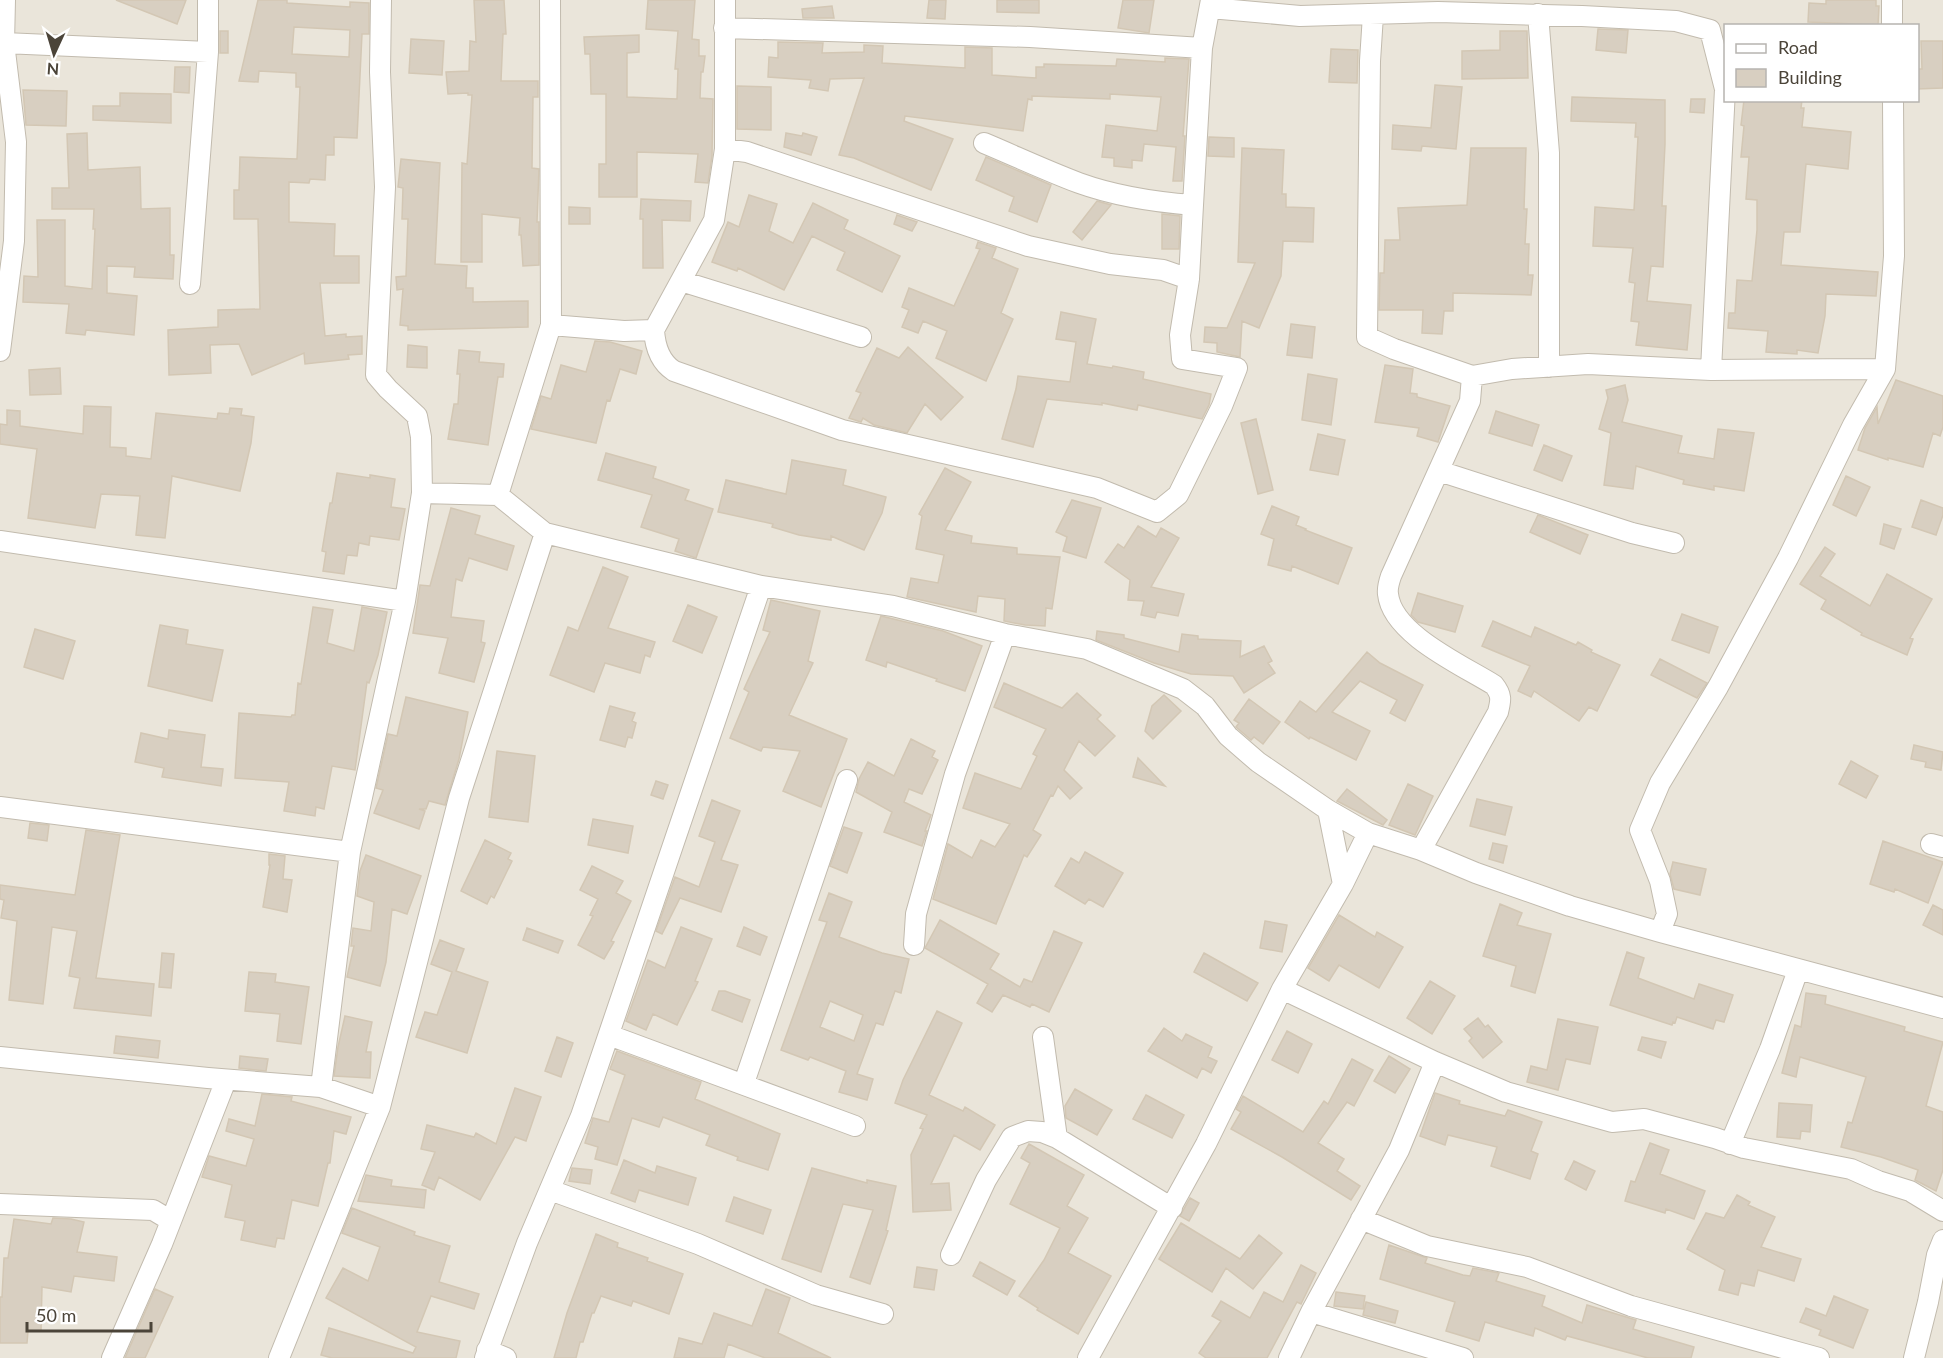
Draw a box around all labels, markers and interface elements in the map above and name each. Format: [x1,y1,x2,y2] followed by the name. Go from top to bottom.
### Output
[24,24,84,84] north arrow
[1724,24,1919,102] legend
[1778,36,1818,58] text: Road
[46,60,60,79] text: N
[1778,66,1842,88] text: Building
[27,1295,152,1333] scale bar
[36,1304,76,1326] text: 50 m

